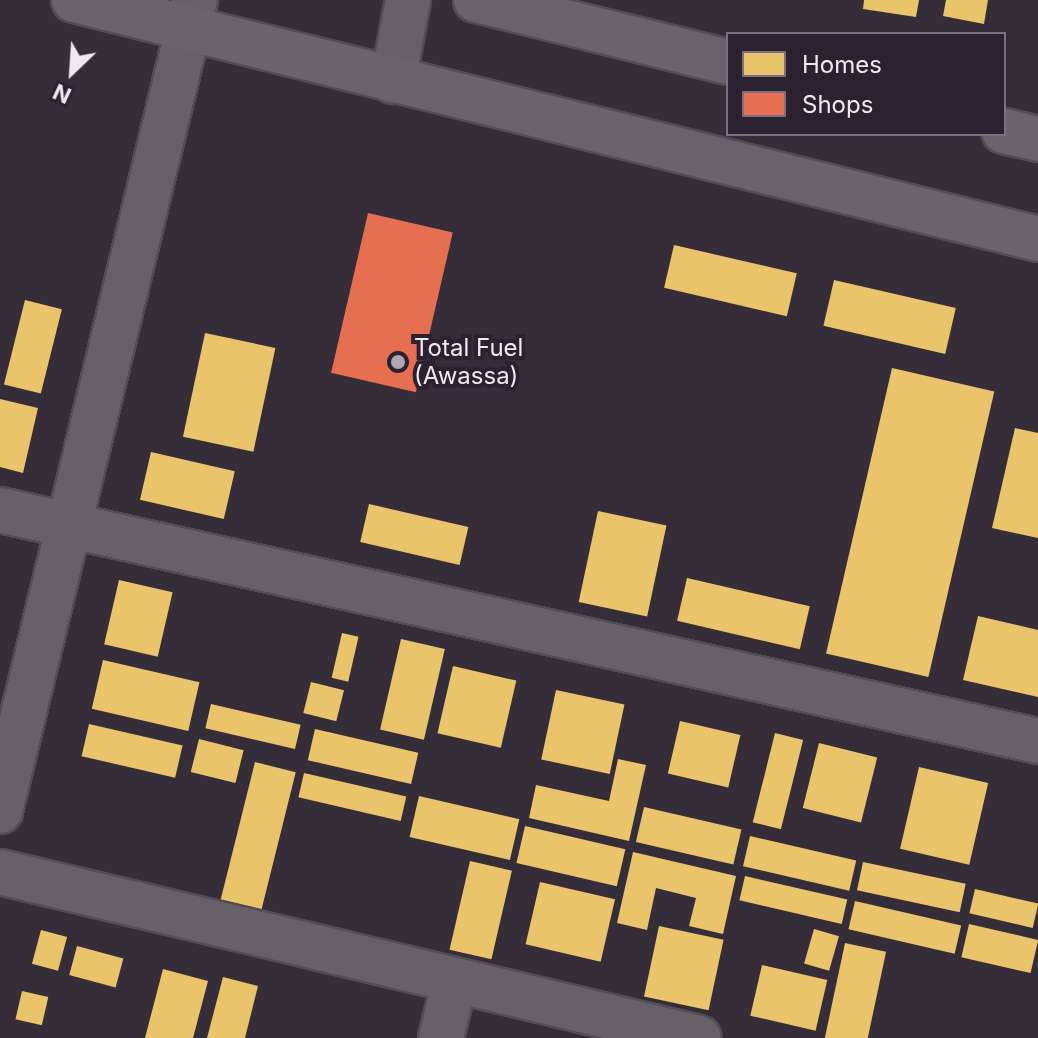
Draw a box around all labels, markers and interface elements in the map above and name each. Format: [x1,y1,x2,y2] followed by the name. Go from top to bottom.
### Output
[32,32,112,112] north arrow
[726,32,1006,136] legend
[802,50,882,79] text: Homes
[49,78,75,109] text: N
[802,90,873,119] text: Shops
[414,334,523,390] place label: Total Fuel (Awassa)
[389,353,407,371] marker: Total Fuel (Awassa)

